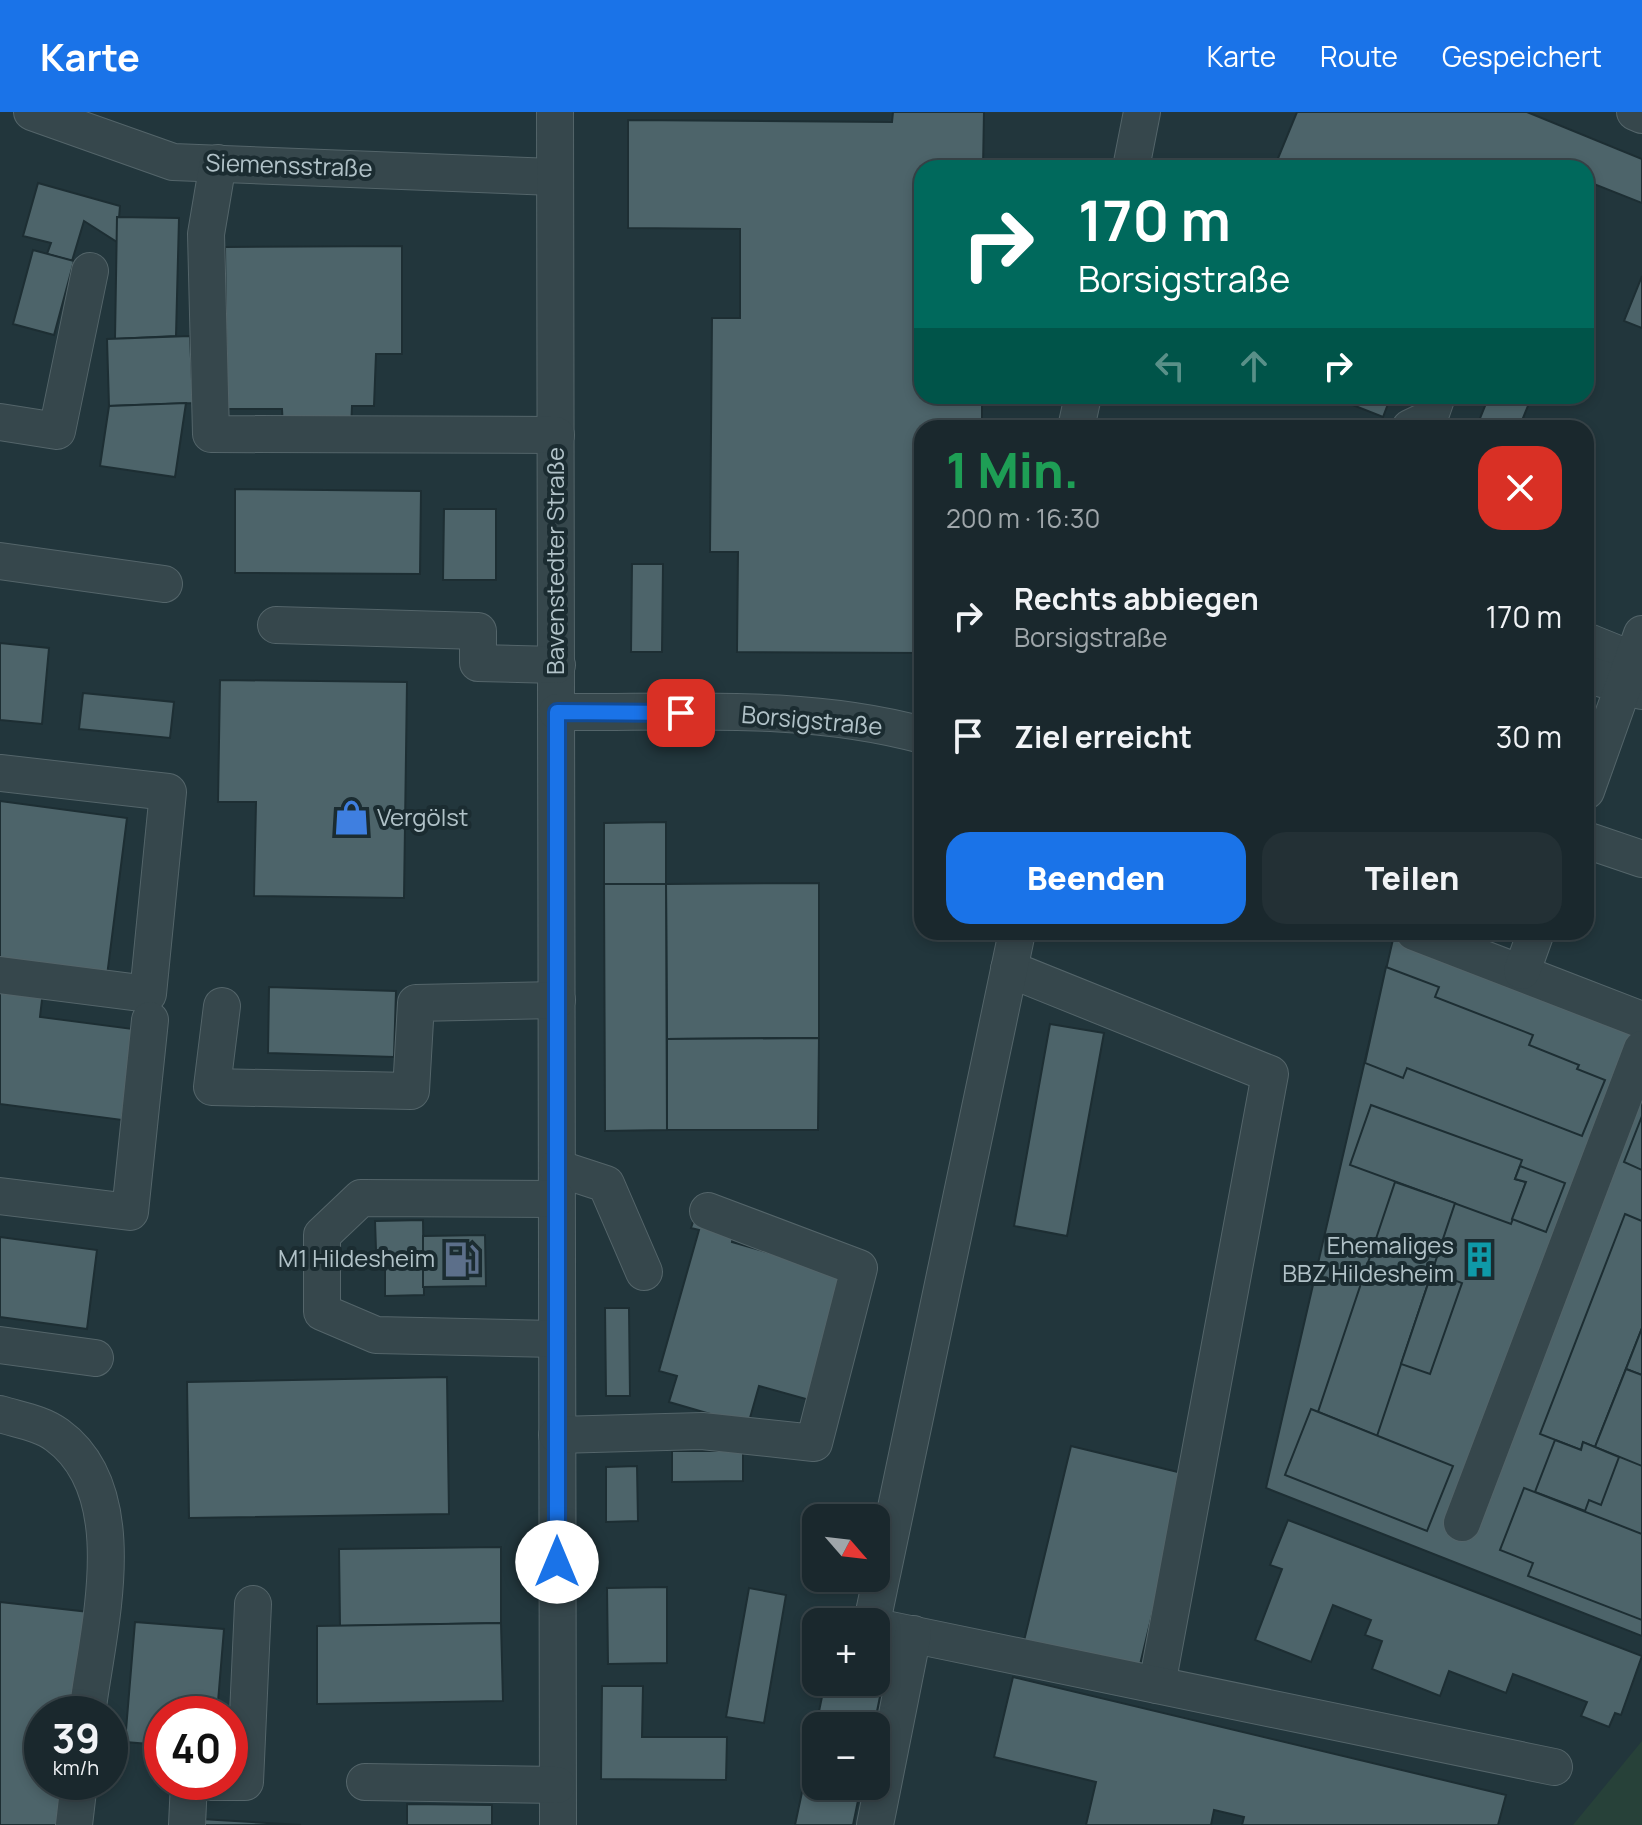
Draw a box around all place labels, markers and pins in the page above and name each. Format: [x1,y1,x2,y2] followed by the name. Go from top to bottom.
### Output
[647,679,715,747] pin
[332,799,370,837] shop icon: Vergölst
[377,800,468,833] place label: Vergölst
[1282,1228,1454,1289] place label: Ehemaliges BBZ Hildesheim
[442,1240,480,1278] fuel station icon: M1 Hildesheim
[278,1241,435,1274] place label: M1 Hildesheim
[1461,1241,1499,1279] building icon: Ehemaliges BBZ Hildesheim

